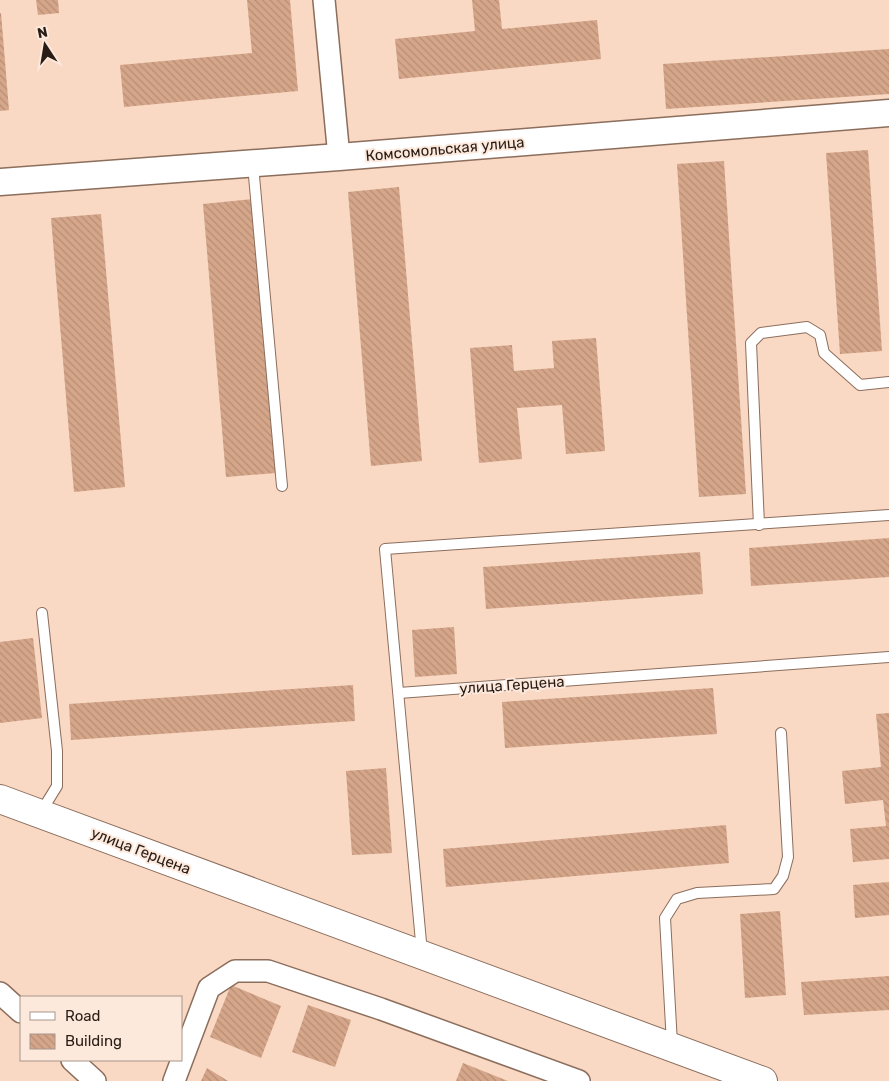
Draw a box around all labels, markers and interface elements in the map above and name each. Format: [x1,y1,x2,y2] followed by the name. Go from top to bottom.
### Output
[20,20,70,70] north arrow
[36,23,49,42] text: N
[365,133,525,165] street label: Комсомольская улица
[459,672,565,698] street label: улица Герцена
[89,824,193,878] street label: улица Герцена
[20,996,182,1061] legend
[65,1007,101,1025] text: Road
[65,1032,122,1050] text: Building

